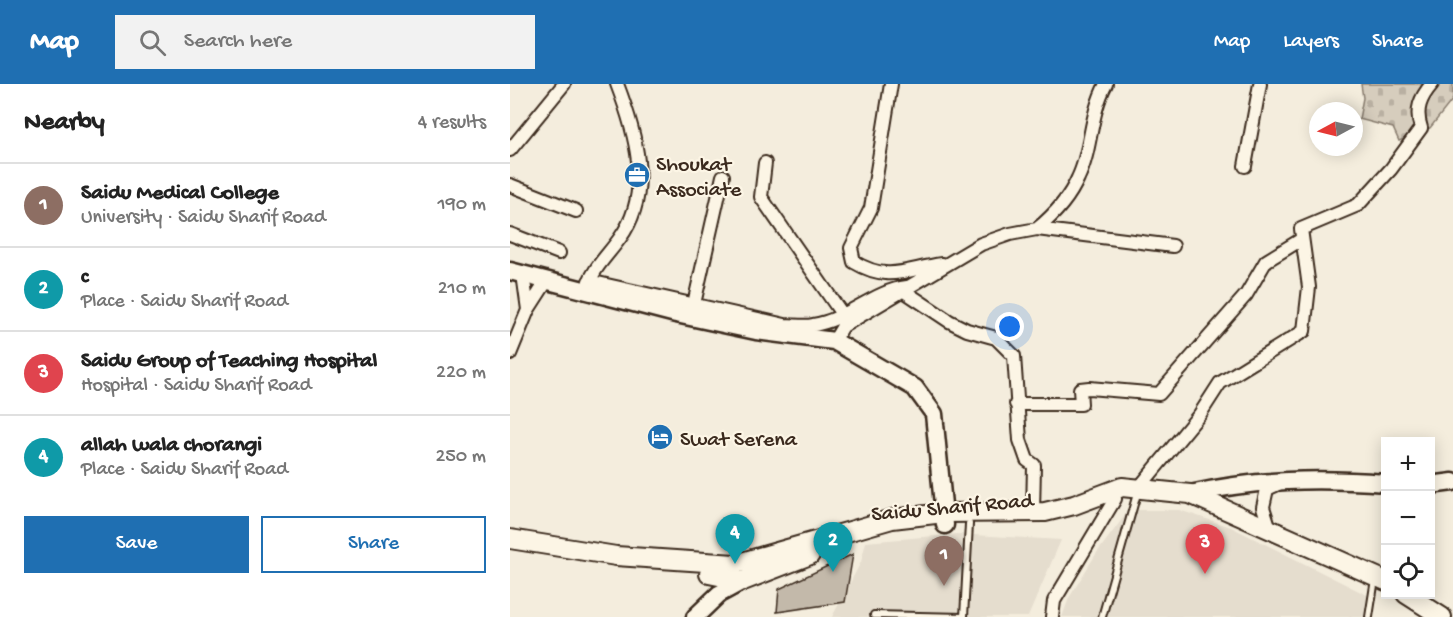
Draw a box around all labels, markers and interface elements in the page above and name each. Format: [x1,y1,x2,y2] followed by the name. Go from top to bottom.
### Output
[115,15,535,69] search box
[30,26,79,59] text: Map
[136,26,169,59] icon: search
[184,29,292,55] text: Search here
[1214,30,1250,55] text: Map
[1283,30,1339,55] text: Layers
[1372,30,1423,55] text: Share
[1309,102,1363,156] north arrow
[24,108,105,139] text: Nearby
[418,112,486,135] text: 4 results
[656,153,742,204] place label: Shoukat Associate
[622,160,652,190] office icon: Shoukat Associate
[81,181,279,207] text: Saidu Medical College
[39,194,48,217] text: 1
[438,194,486,217] text: 190 m
[81,207,326,230] text: University · Saidu Sharif Road
[81,265,88,291] text: c
[39,278,48,301] text: 2
[438,278,486,301] text: 210 m
[81,291,288,314] text: Place · Saidu Sharif Road
[995,312,1024,341] your location
[81,349,377,375] text: Saidu Group of Teaching Hospital
[38,362,49,385] text: 3
[436,362,486,385] text: 220 m
[81,375,311,398] text: Hospital · Saidu Sharif Road
[645,422,675,452] hotel icon: Swat Serena
[680,428,798,454] place label: Swat Serena
[81,433,262,459] text: allah wala chorangi
[1381,437,1435,599] map controls
[1381,437,1435,491] button: +
[39,446,48,469] text: 4
[435,446,486,469] text: 250 m
[81,459,288,482] text: Place · Saidu Sharif Road
[870,489,1036,529] street label: Saidu Sharif Road
[1381,491,1435,545] button: −
[716,514,754,564] pin: 4
[24,516,249,573] button: Save
[261,516,486,573] button: Share
[814,522,852,572] pin: 2
[1186,524,1224,574] pin: 3
[924,536,964,586] pin: 1
[1381,545,1435,599] button: locate

